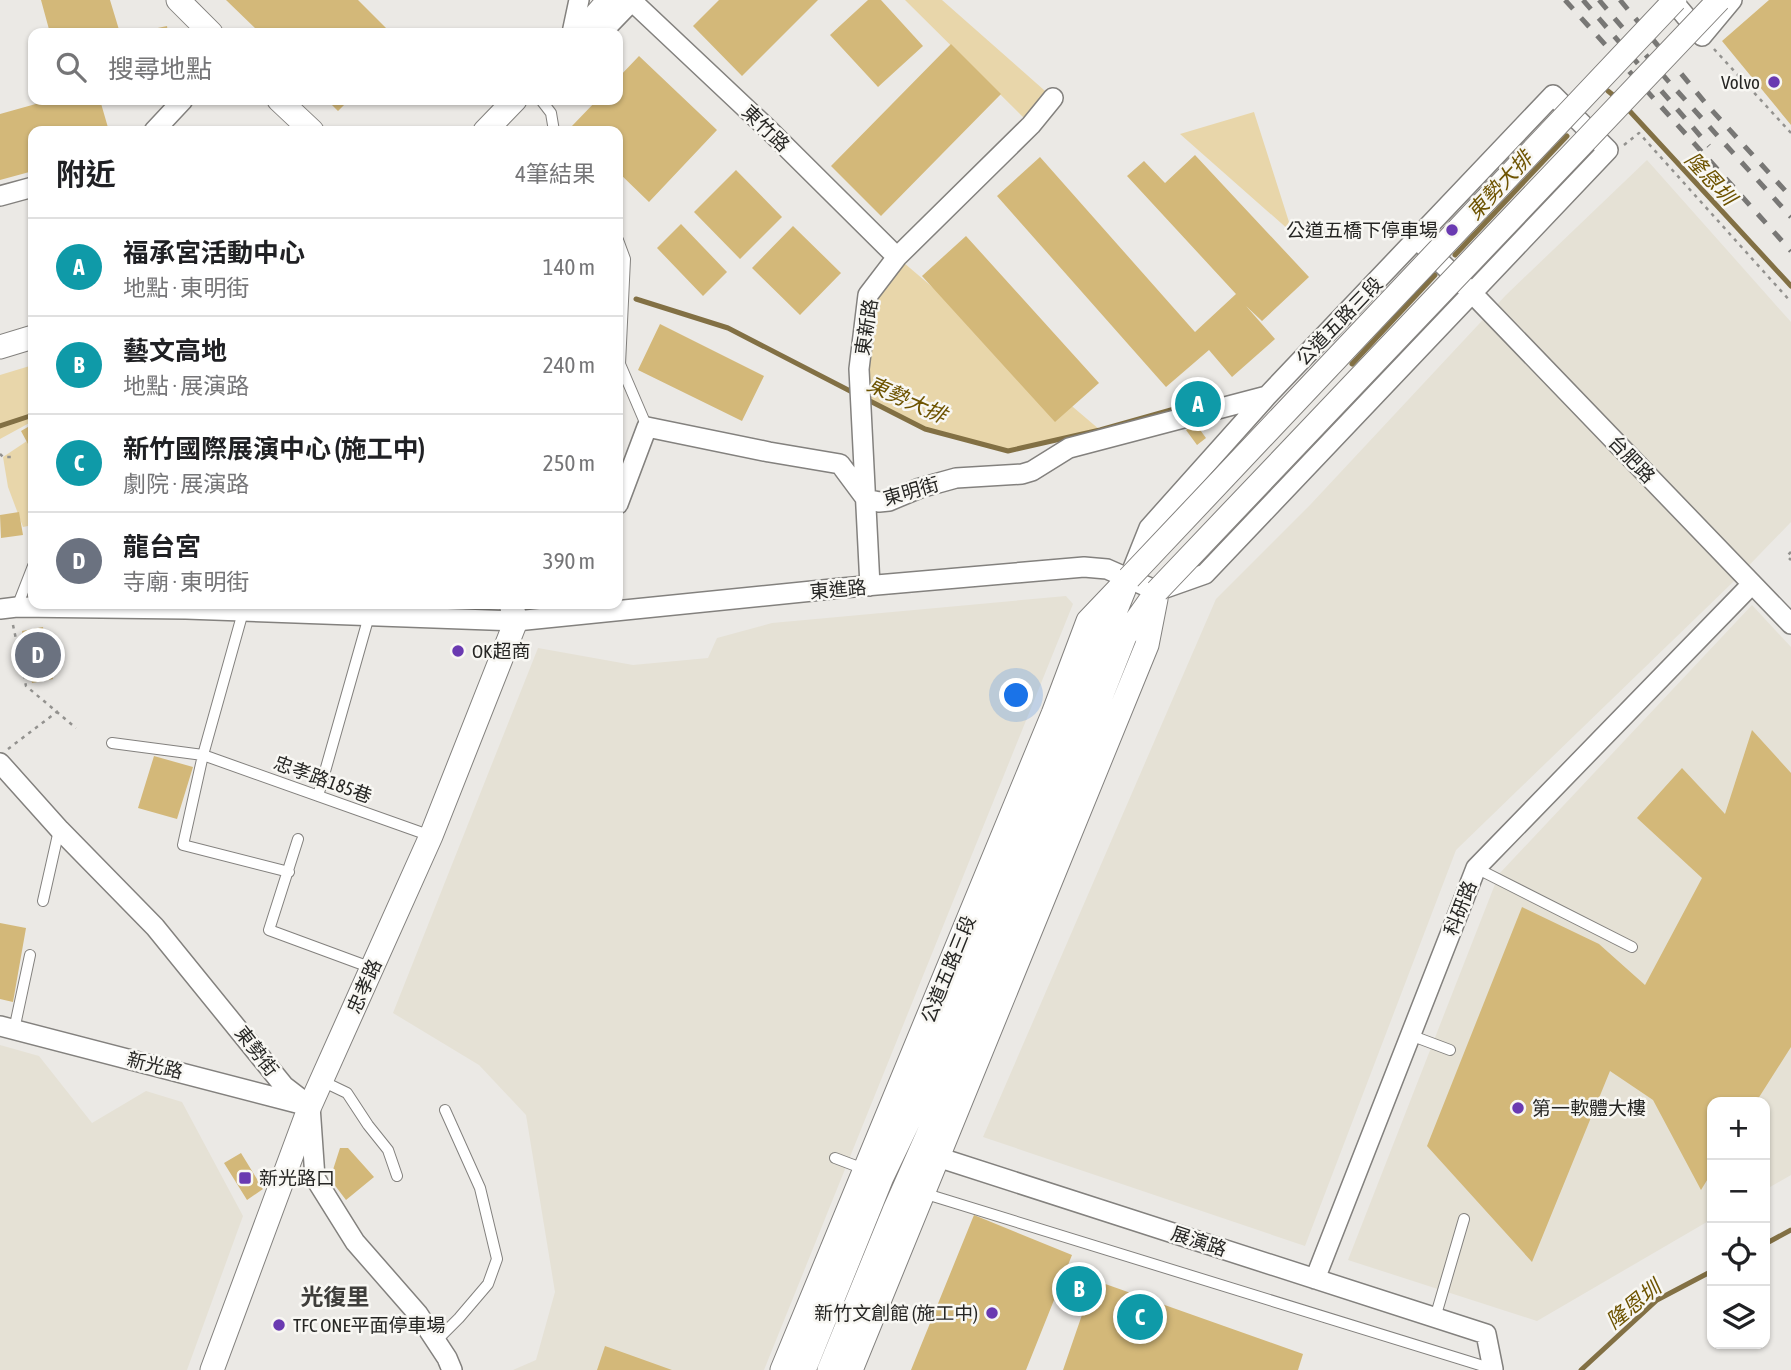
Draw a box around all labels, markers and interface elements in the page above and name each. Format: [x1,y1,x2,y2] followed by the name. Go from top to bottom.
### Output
[28,28,623,105] search box
[52,48,90,86] icon: search
[108,54,212,84] text: 搜尋地點
[1721,71,1760,93] place label: Volvo
[1766,74,1782,90] marker: Volvo
[738,100,794,156] street label: 東竹路
[1462,144,1538,224] water label: 東勢大排
[1681,147,1743,211] water label: 隆恩圳
[56,157,116,191] text: 附近
[515,161,595,187] text: 4筆結果
[1286,219,1438,241] place label: 公道五橋下停車場
[1444,222,1460,238] marker: 公道五橋下停車場
[123,238,305,268] text: 福承宮活動中心
[73,254,85,280] text: A
[543,254,595,280] text: 140 m
[1291,272,1387,370] street label: 公道五路三段
[123,275,249,301] text: 地點 · 東明街
[851,297,881,357] street label: 東新路
[123,336,227,366] text: 藝文高地
[74,352,84,378] text: B
[543,352,595,378] text: 240 m
[864,371,953,428] water label: 東勢大排
[123,373,249,399] text: 地點 · 展演路
[1175,378,1221,430] pin: A
[1604,431,1660,487] street label: 台肥路
[123,434,425,464] text: 新竹國際展演中心 (施工中)
[74,450,84,476] text: C
[543,450,595,476] text: 250 m
[123,471,249,497] text: 劇院 · 展演路
[881,473,941,509] street label: 東明街
[123,532,201,562] text: 龍台宮
[73,548,85,574] text: D
[543,548,595,574] text: 390 m
[123,569,249,595] text: 寺廟 · 東明街
[809,576,867,602] street label: 東進路
[15,629,61,681] pin: D
[472,640,530,662] place label: OK超商
[450,643,466,659] marker: OK超商
[999,678,1033,712] your location
[271,751,375,807] street label: 忠孝路185巷
[1440,877,1480,939] street label: 科研路
[916,912,980,1026] street label: 公道五路三段
[342,955,386,1017] street label: 忠孝路
[231,1022,283,1080] street label: 東勢街
[125,1047,185,1083] street label: 新光路
[1532,1097,1646,1119] place label: 第一軟體大樓
[1707,1097,1770,1349] map controls
[1707,1097,1770,1160] button: +
[1510,1100,1526,1116] marker: 第一軟體大樓
[1707,1160,1770,1223] button: −
[259,1167,335,1189] place label: 新光路口
[237,1170,253,1186] marker: 新光路口
[1168,1222,1230,1260] street label: 展演路
[1707,1223,1770,1286] button: locate
[1056,1263,1102,1315] pin: B
[1601,1273,1667,1333] water label: 隆恩圳
[301,1284,370,1310] district label: 光復里
[1707,1286,1770,1349] button: layers
[1117,1291,1163,1343] pin: C
[814,1302,978,1324] place label: 新竹文創館 (施工中)
[984,1305,1000,1321] marker: 新竹文創館 (施工中)
[293,1314,446,1336] place label: TFC ONE平面停車場
[271,1317,287,1333] marker: TFC ONE平面停車場

